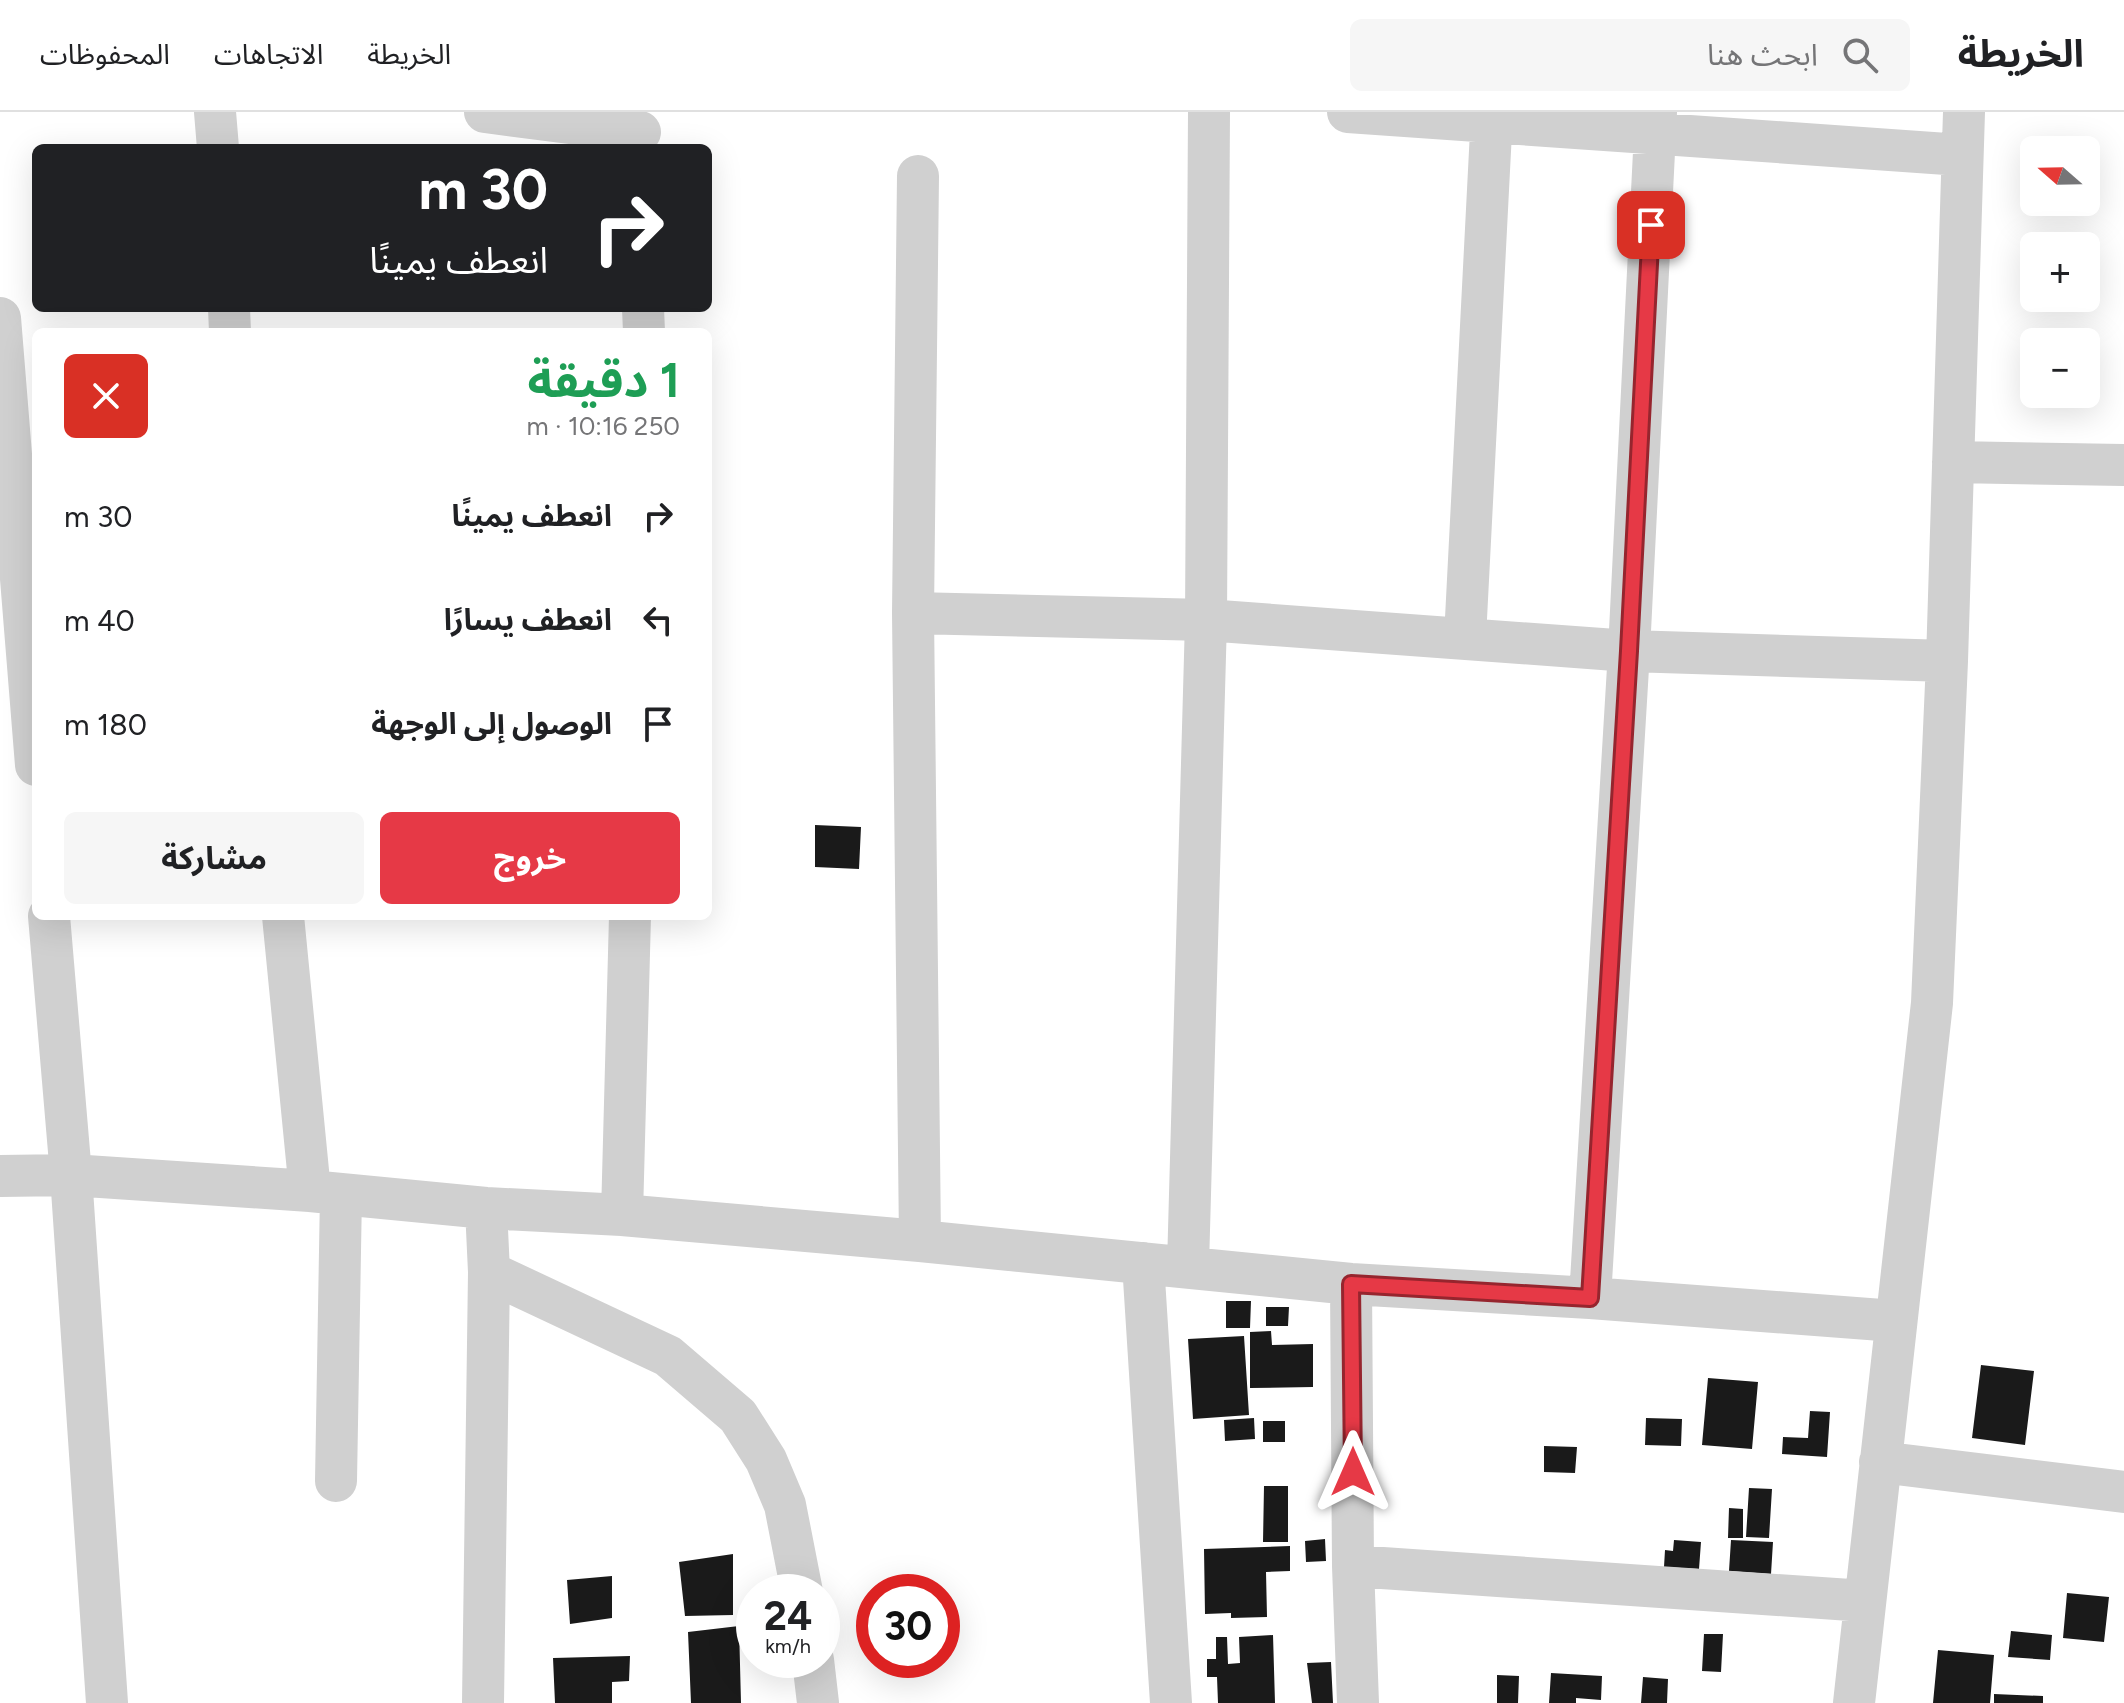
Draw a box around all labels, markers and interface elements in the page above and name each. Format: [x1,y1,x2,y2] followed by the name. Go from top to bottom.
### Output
[1350,19,1910,91] search box
[1958,31,2084,77] text: الخريطة
[1838,33,1882,77] icon: search
[1707,36,1818,73] text: ابحث هنا
[40,37,170,71] text: المحفوظات
[214,37,323,71] text: الاتجاهات
[367,37,451,71] text: الخريطة
[2020,136,2100,216] north arrow
[2020,136,2100,408] map controls
[418,156,548,223] text: 30 m
[576,176,680,280] icon: right
[1617,191,1685,259] pin
[1629,203,1673,247] icon: arrive
[2020,232,2100,312] button: +
[369,239,548,282] text: انعطف يمينًا
[2020,328,2100,408] button: −
[528,351,680,409] text: 1 دقيقة
[64,354,148,438] button: close
[526,410,680,442] text: 250 m · 10:16
[636,494,680,538] icon: right
[451,497,612,534] text: انعطف يمينًا
[64,498,133,535] text: 30 m
[636,598,680,642] icon: left
[444,601,612,638] text: انعطف يسارًا
[64,602,135,639] text: 40 m
[636,702,680,746] icon: arrive
[371,705,612,742] text: الوصول إلى الوجهة
[64,706,147,743] text: 180 m
[64,812,364,904] button: مشاركة
[380,812,680,904] button: خروج
[1311,1430,1395,1514] position arrow
[856,1574,960,1678] speed limit sign: 30
[764,1592,812,1640] text: 24
[765,1634,811,1658] text: km/h

